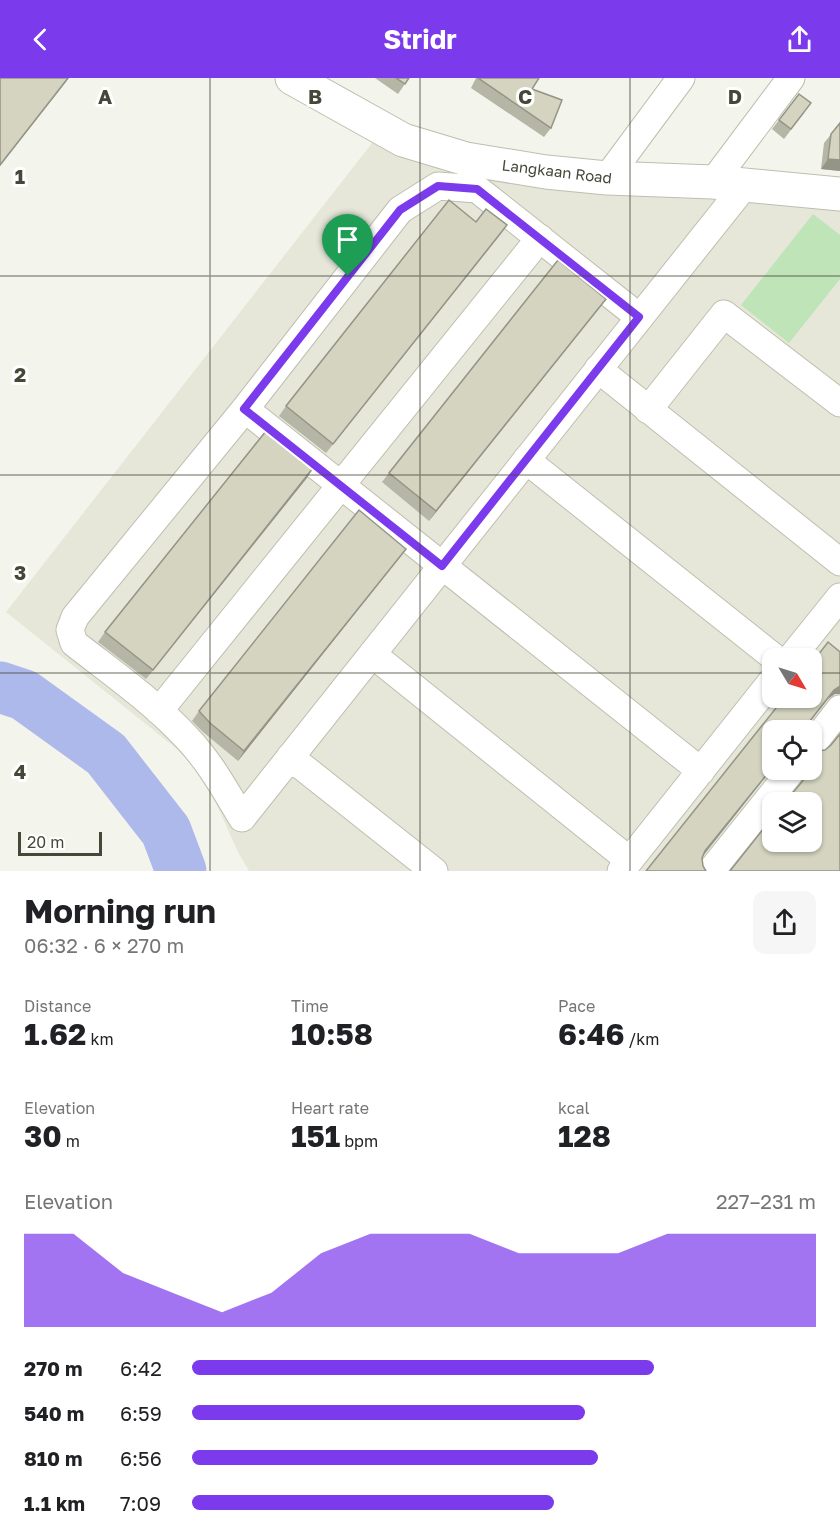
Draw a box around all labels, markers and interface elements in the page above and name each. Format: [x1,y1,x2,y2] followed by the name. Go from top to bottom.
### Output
[24,23,57,56] icon: back
[383,23,457,55] text: Stridr
[783,23,816,56] icon: share
[98,84,112,108] text: A
[308,84,322,108] text: B
[518,84,532,108] text: C
[728,84,742,108] text: D
[501,155,613,187] street label: Langkaan Road
[15,164,25,188] text: 1
[322,214,373,276] pin
[331,223,364,256] icon: arrive
[14,362,26,386] text: 2
[14,560,26,584] text: 3
[762,648,822,708] north arrow
[762,648,822,852] map controls
[762,720,822,780] button: locate
[14,759,26,783] text: 4
[762,792,822,852] button: layers
[18,829,102,857] scale bar
[27,832,64,852] text: 20 m
[24,891,216,930] text: Morning run
[753,891,816,954] button: share
[24,933,184,957] text: 06:32 · 6 × 270 m
[24,996,91,1016] text: Distance
[291,996,329,1016] text: Time
[558,996,595,1016] text: Pace
[24,1016,86,1052] text: 1.62
[291,1016,373,1052] text: 10:58
[558,1016,624,1052] text: 6:46
[86,1029,114,1049] text: km
[624,1029,659,1049] text: /km
[24,1098,95,1118] text: Elevation
[291,1098,369,1118] text: Heart rate
[558,1098,590,1118] text: kcal
[24,1118,62,1154] text: 30
[291,1118,340,1154] text: 151
[558,1118,611,1154] text: 128
[62,1131,80,1151] text: m
[340,1131,378,1151] text: bpm
[24,1189,113,1213] text: Elevation
[716,1189,816,1213] text: 227–231 m
[24,1356,83,1380] text: 270 m
[120,1356,162,1380] text: 6:42
[24,1401,84,1425] text: 540 m
[120,1401,162,1425] text: 6:59
[24,1446,83,1470] text: 810 m
[120,1446,162,1470] text: 6:56
[24,1491,85,1515] text: 1.1 km
[120,1491,161,1515] text: 7:09

